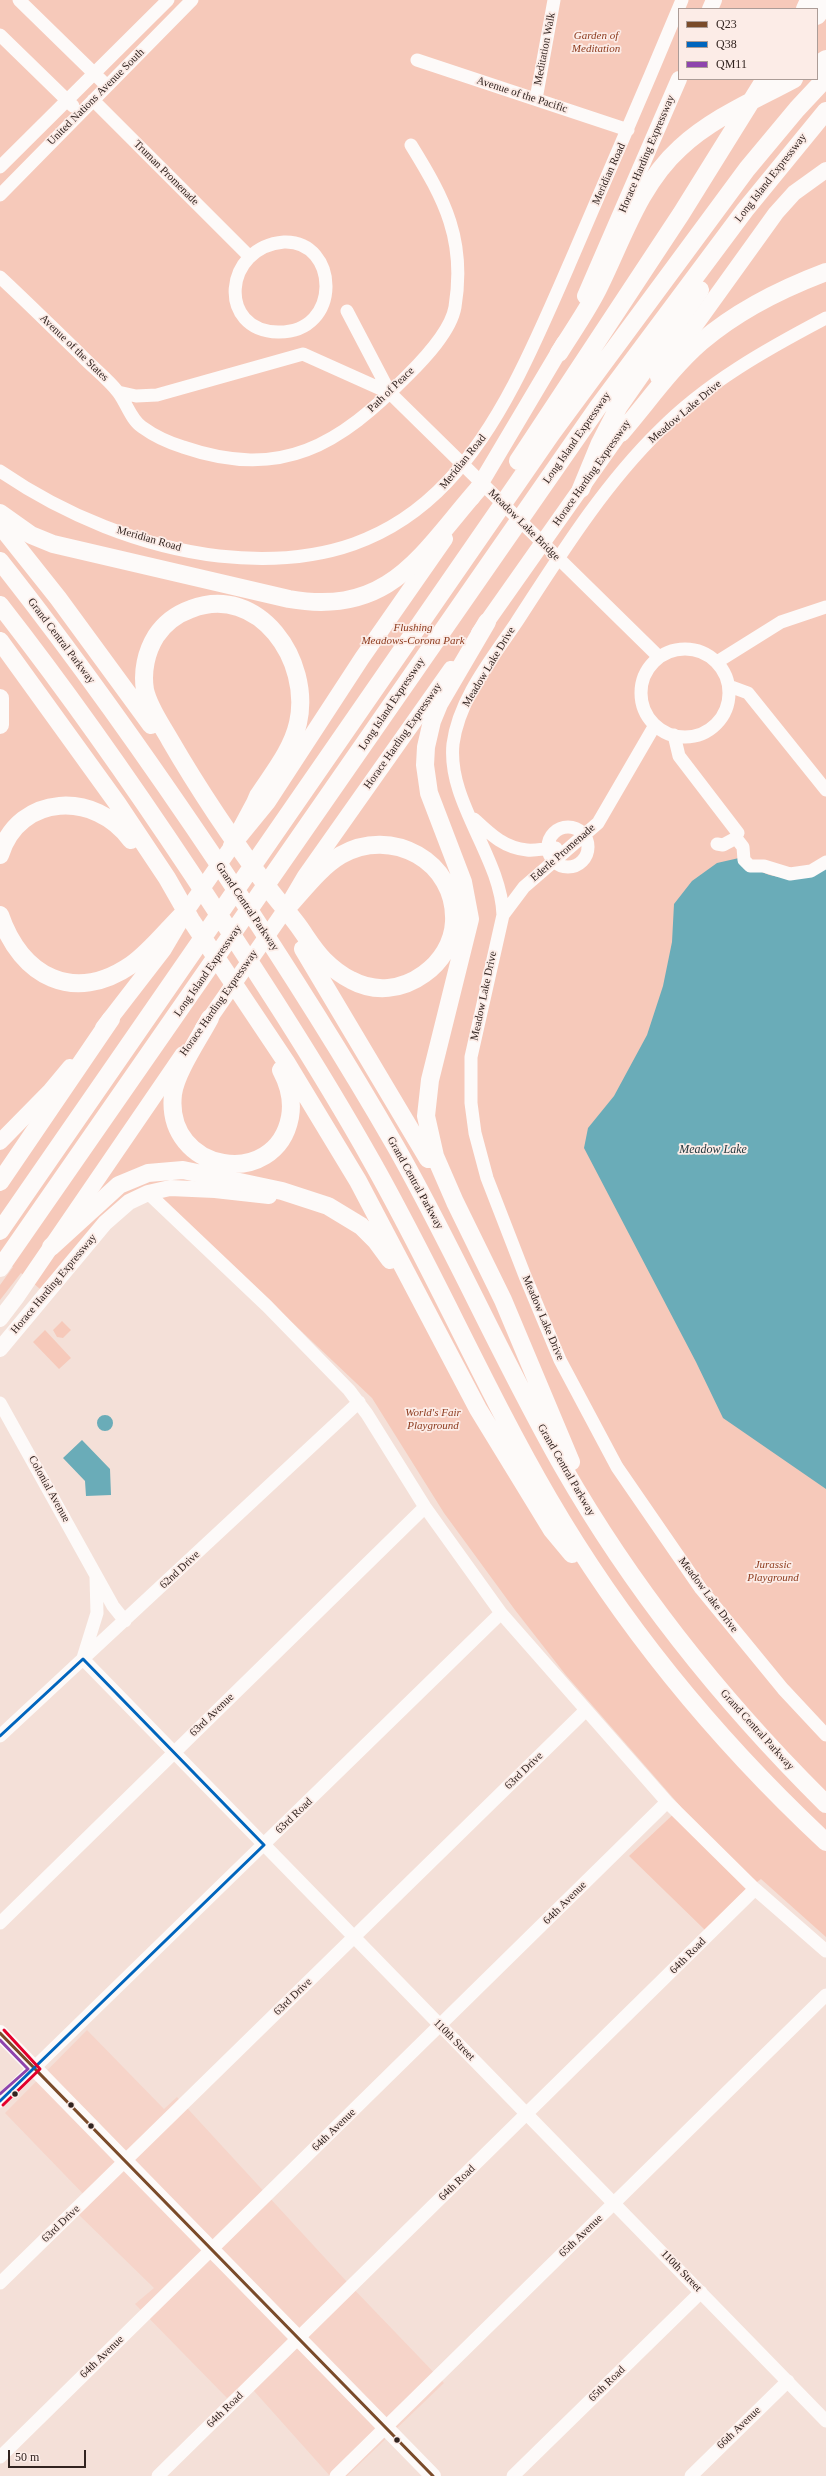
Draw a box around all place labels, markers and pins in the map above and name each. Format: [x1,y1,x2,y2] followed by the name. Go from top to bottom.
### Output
[10,2089,20,2099] unlabelled marker
[66,2100,76,2110] unlabelled marker
[86,2121,96,2131] unlabelled marker
[392,2435,402,2445] unlabelled marker

